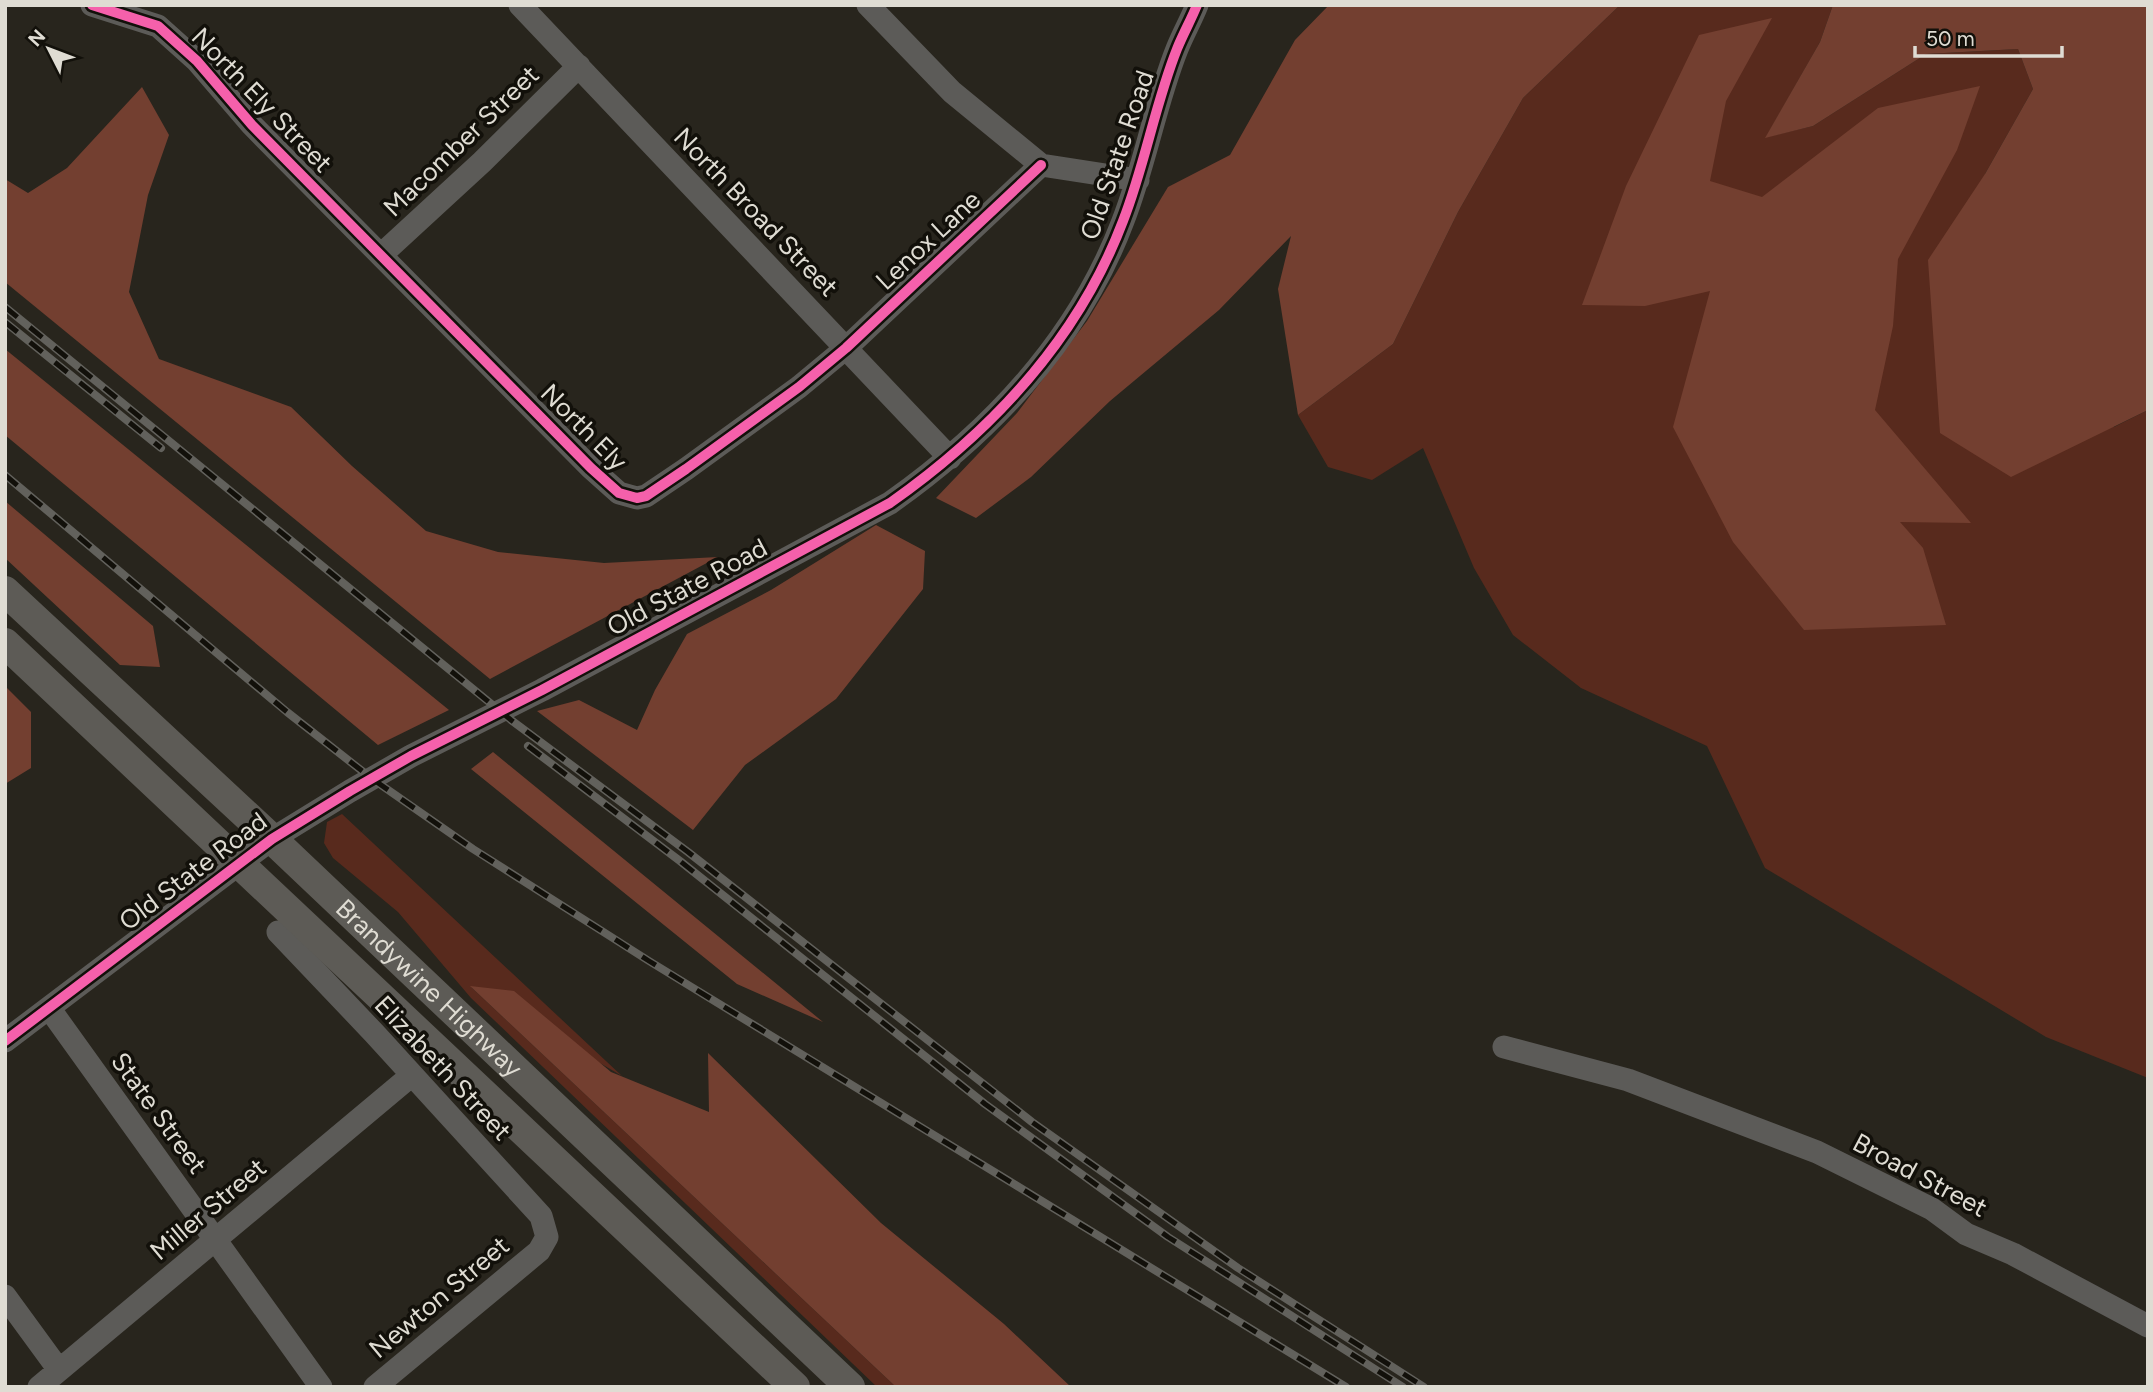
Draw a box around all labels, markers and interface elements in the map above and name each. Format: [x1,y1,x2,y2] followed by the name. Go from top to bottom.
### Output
[14,14,84,84] north arrow
[1915,14,2062,58] scale bar
[185,21,339,179] street label: North Ely Street
[23,25,50,51] text: N
[1926,26,1975,51] text: 50 m
[377,59,546,223] street label: Macomber Street
[1073,66,1161,244] street label: Old State Road
[667,121,845,303] street label: North Broad Street
[869,183,987,297] street label: Lenox Lane
[534,377,634,477] street label: North Ely
[601,531,773,643] street label: Old State Road
[113,805,273,937] street label: Old State Road
[329,892,529,1084] street label: Brandywine Highway
[368,989,518,1147] street label: Elizabeth Street
[104,1046,214,1180] street label: State Street
[1847,1126,1993,1224] street label: Broad Street
[143,1151,273,1267] street label: Miller Street
[362,1229,516,1365] street label: Newton Street

